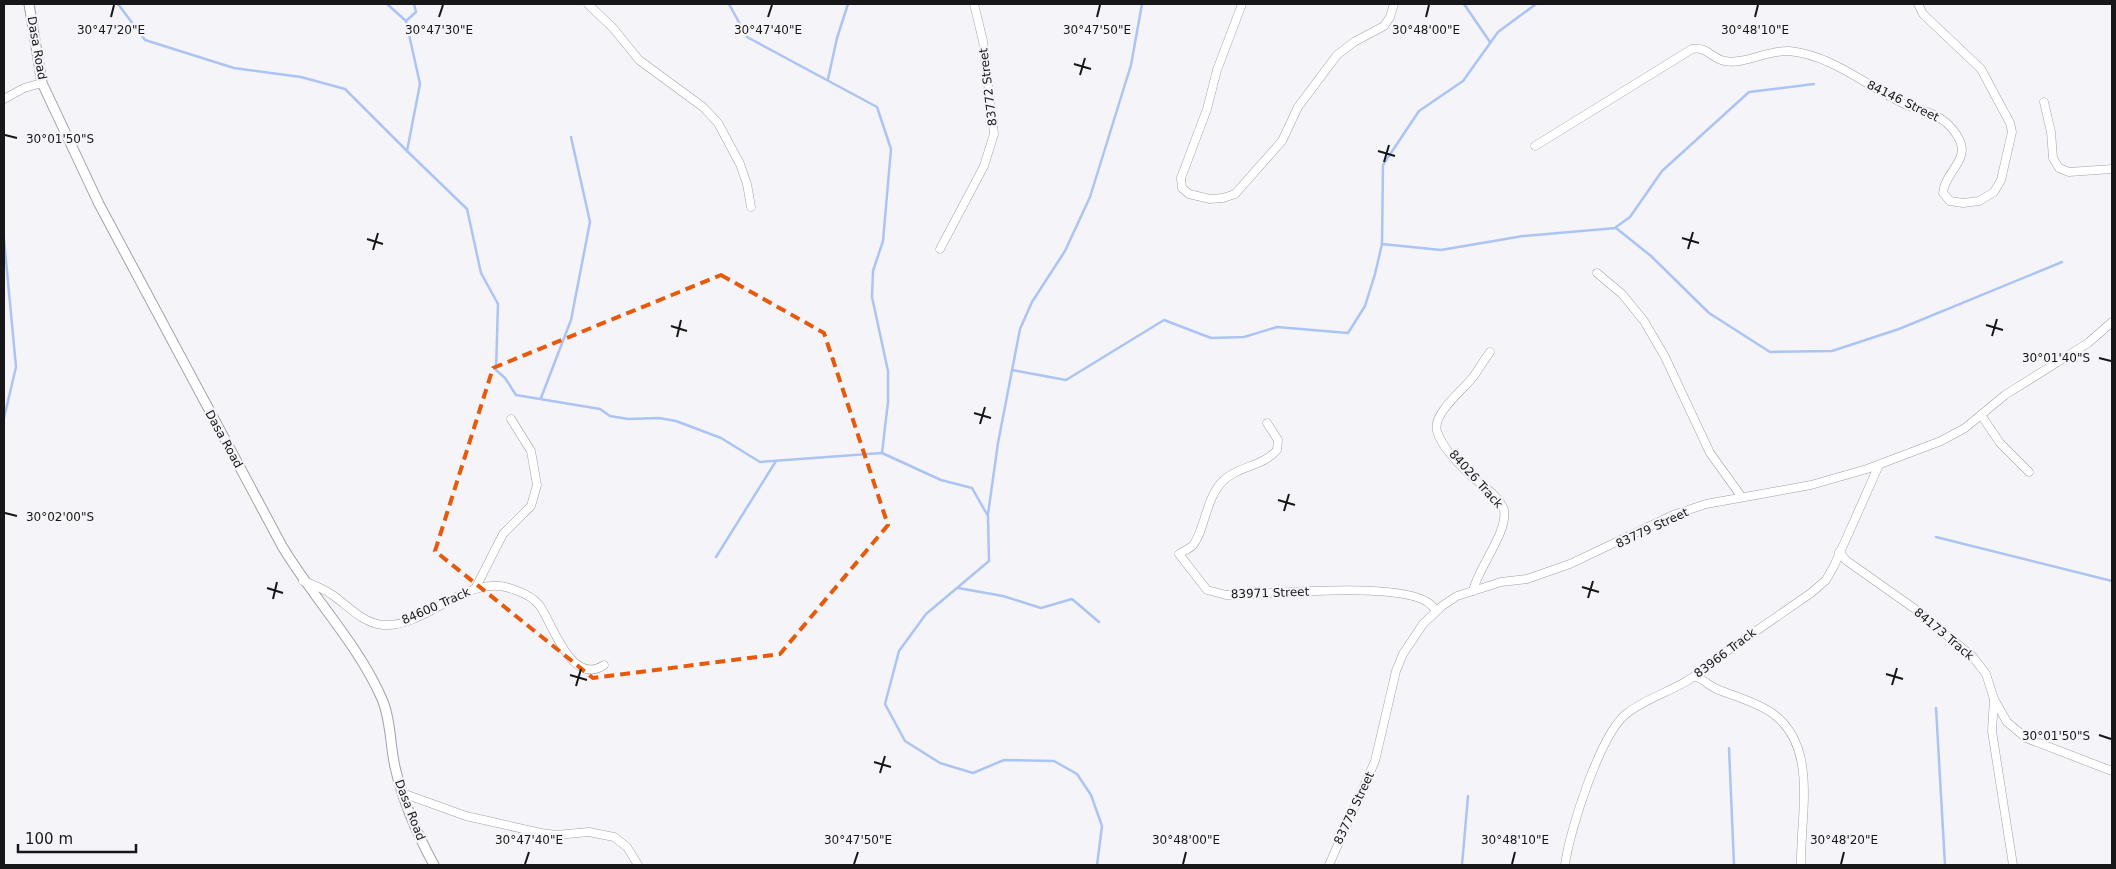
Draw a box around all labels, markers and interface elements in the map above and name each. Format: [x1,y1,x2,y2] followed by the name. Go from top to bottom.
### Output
[25,15,49,81] street label: Dasa Road
[77,23,145,37] text: 30°47'20"E
[405,23,473,37] text: 30°47'30"E
[734,23,802,37] text: 30°47'40"E
[1063,23,1131,37] text: 30°47'50"E
[1392,23,1460,37] text: 30°48'00"E
[1721,23,1789,37] text: 30°48'10"E
[976,47,1000,127] street label: 83772 Street
[1865,78,1942,125] street label: 84146 Street
[26,132,94,146] text: 30°01'50"S
[2022,351,2090,365] text: 30°01'40"S
[202,408,246,470] street label: Dasa Road
[1446,447,1506,511] street label: 84026 Track
[1613,505,1691,551] street label: 83779 Street
[26,510,94,524] text: 30°02'00"S
[400,585,472,627] street label: 84600 Track
[1231,585,1310,601] street label: 83971 Street
[1911,605,1977,663] street label: 84173 Track
[1691,625,1759,681] street label: 83966 Track
[2022,729,2090,743] text: 30°01'50"S
[1331,769,1377,847] street label: 83779 Street
[392,778,428,842] street label: Dasa Road
[18,822,135,854] scale bar
[25,830,73,848] text: 100 m
[495,833,563,847] text: 30°47'40"E
[824,833,892,847] text: 30°47'50"E
[1152,833,1220,847] text: 30°48'00"E
[1481,833,1549,847] text: 30°48'10"E
[1810,833,1878,847] text: 30°48'20"E

